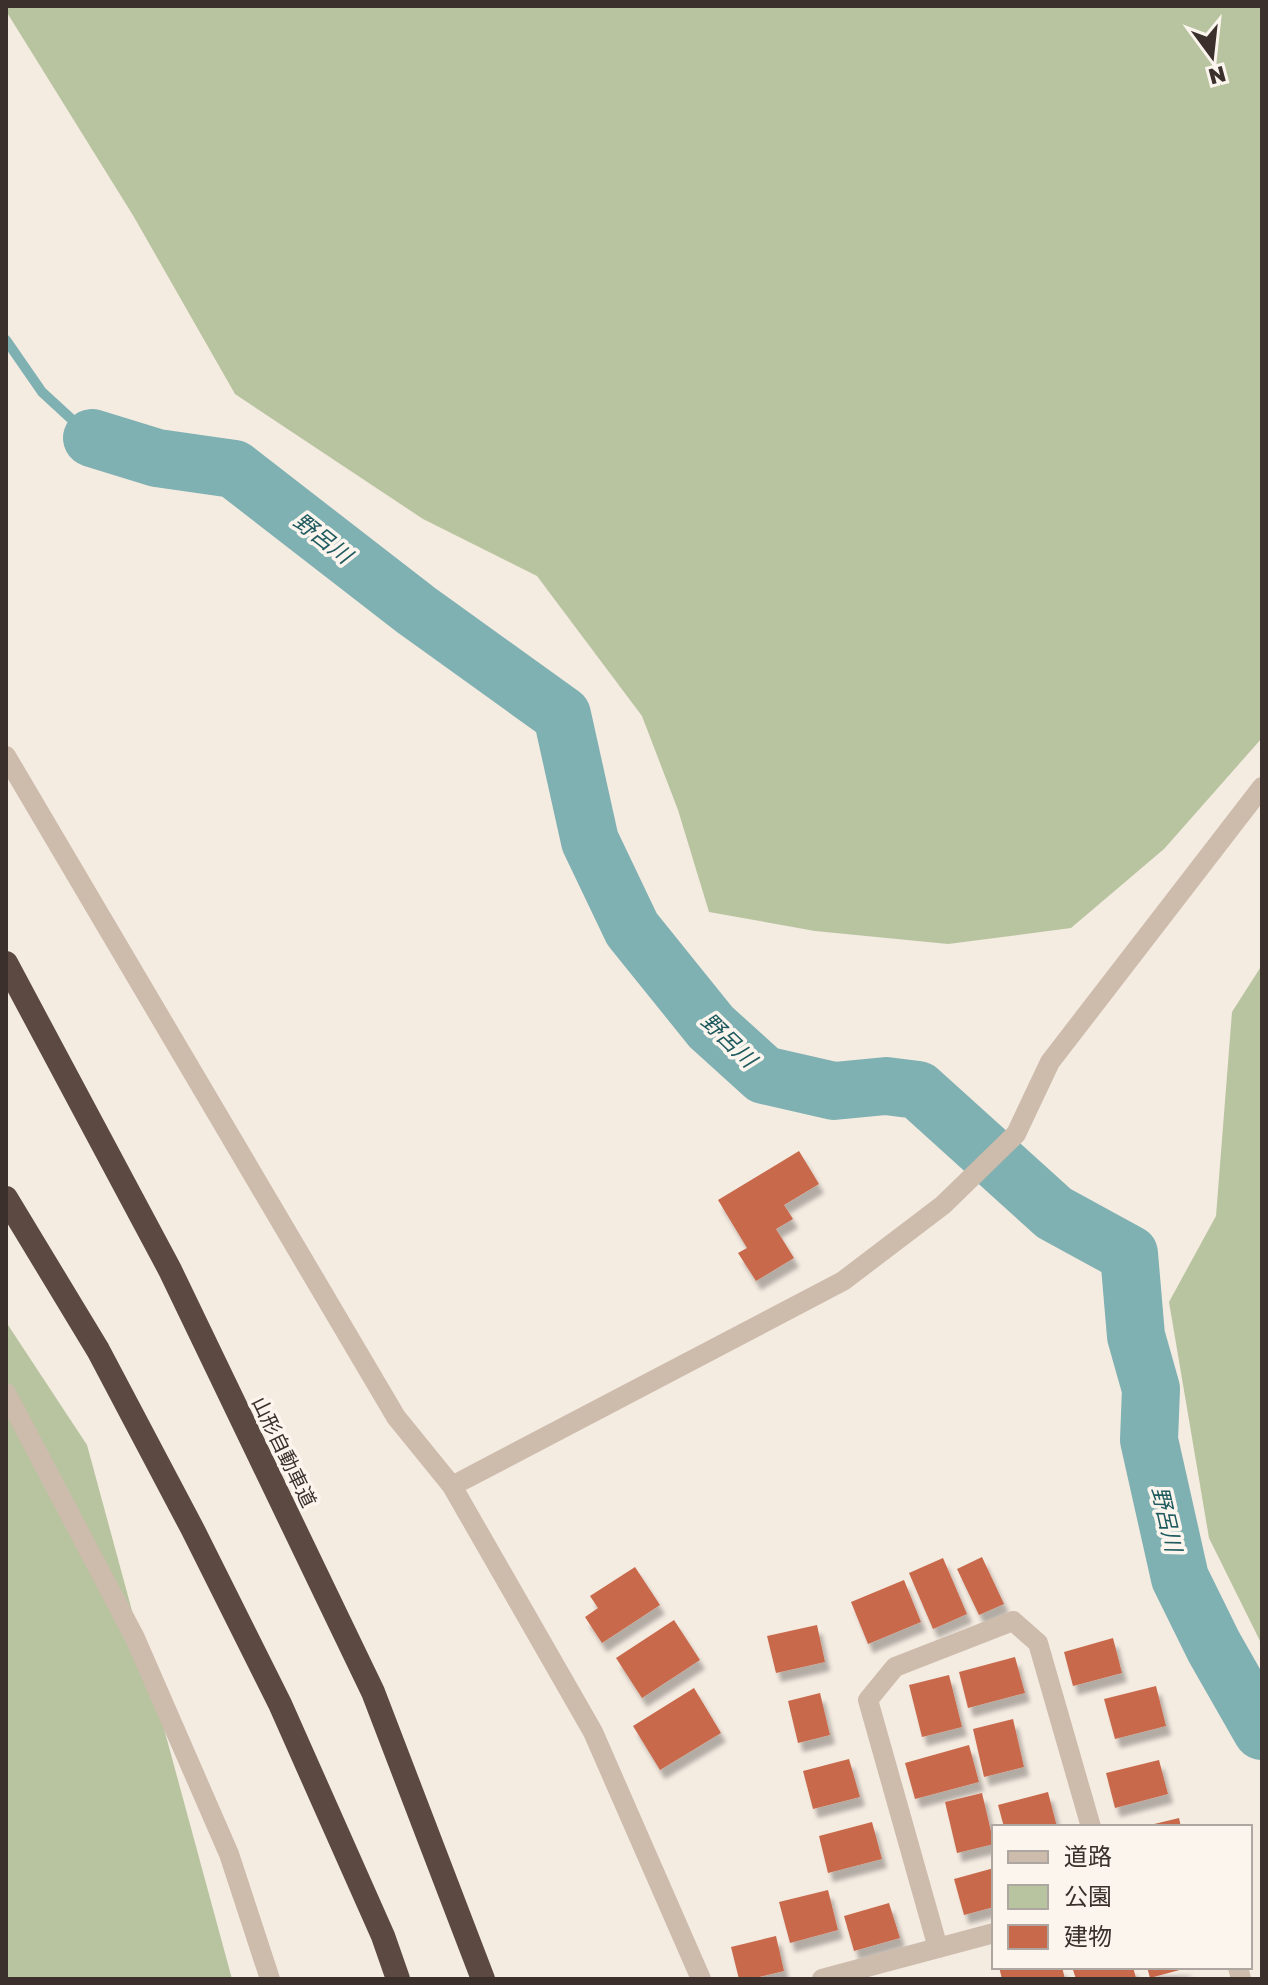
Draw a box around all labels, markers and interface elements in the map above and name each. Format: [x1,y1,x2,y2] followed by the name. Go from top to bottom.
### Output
[1172,16,1252,96] north arrow
[1206,61,1229,91] text: N
[289,507,359,570] water label: 野呂川
[696,1007,764,1074] water label: 野呂川
[248,1392,322,1511] street label: 山形自動車道
[1147,1484,1189,1556] water label: 野呂川
[992,1825,1252,1969] legend
[1064,1841,1112,1870] text: 道路
[1064,1881,1112,1910] text: 公園
[1064,1921,1112,1950] text: 建物

